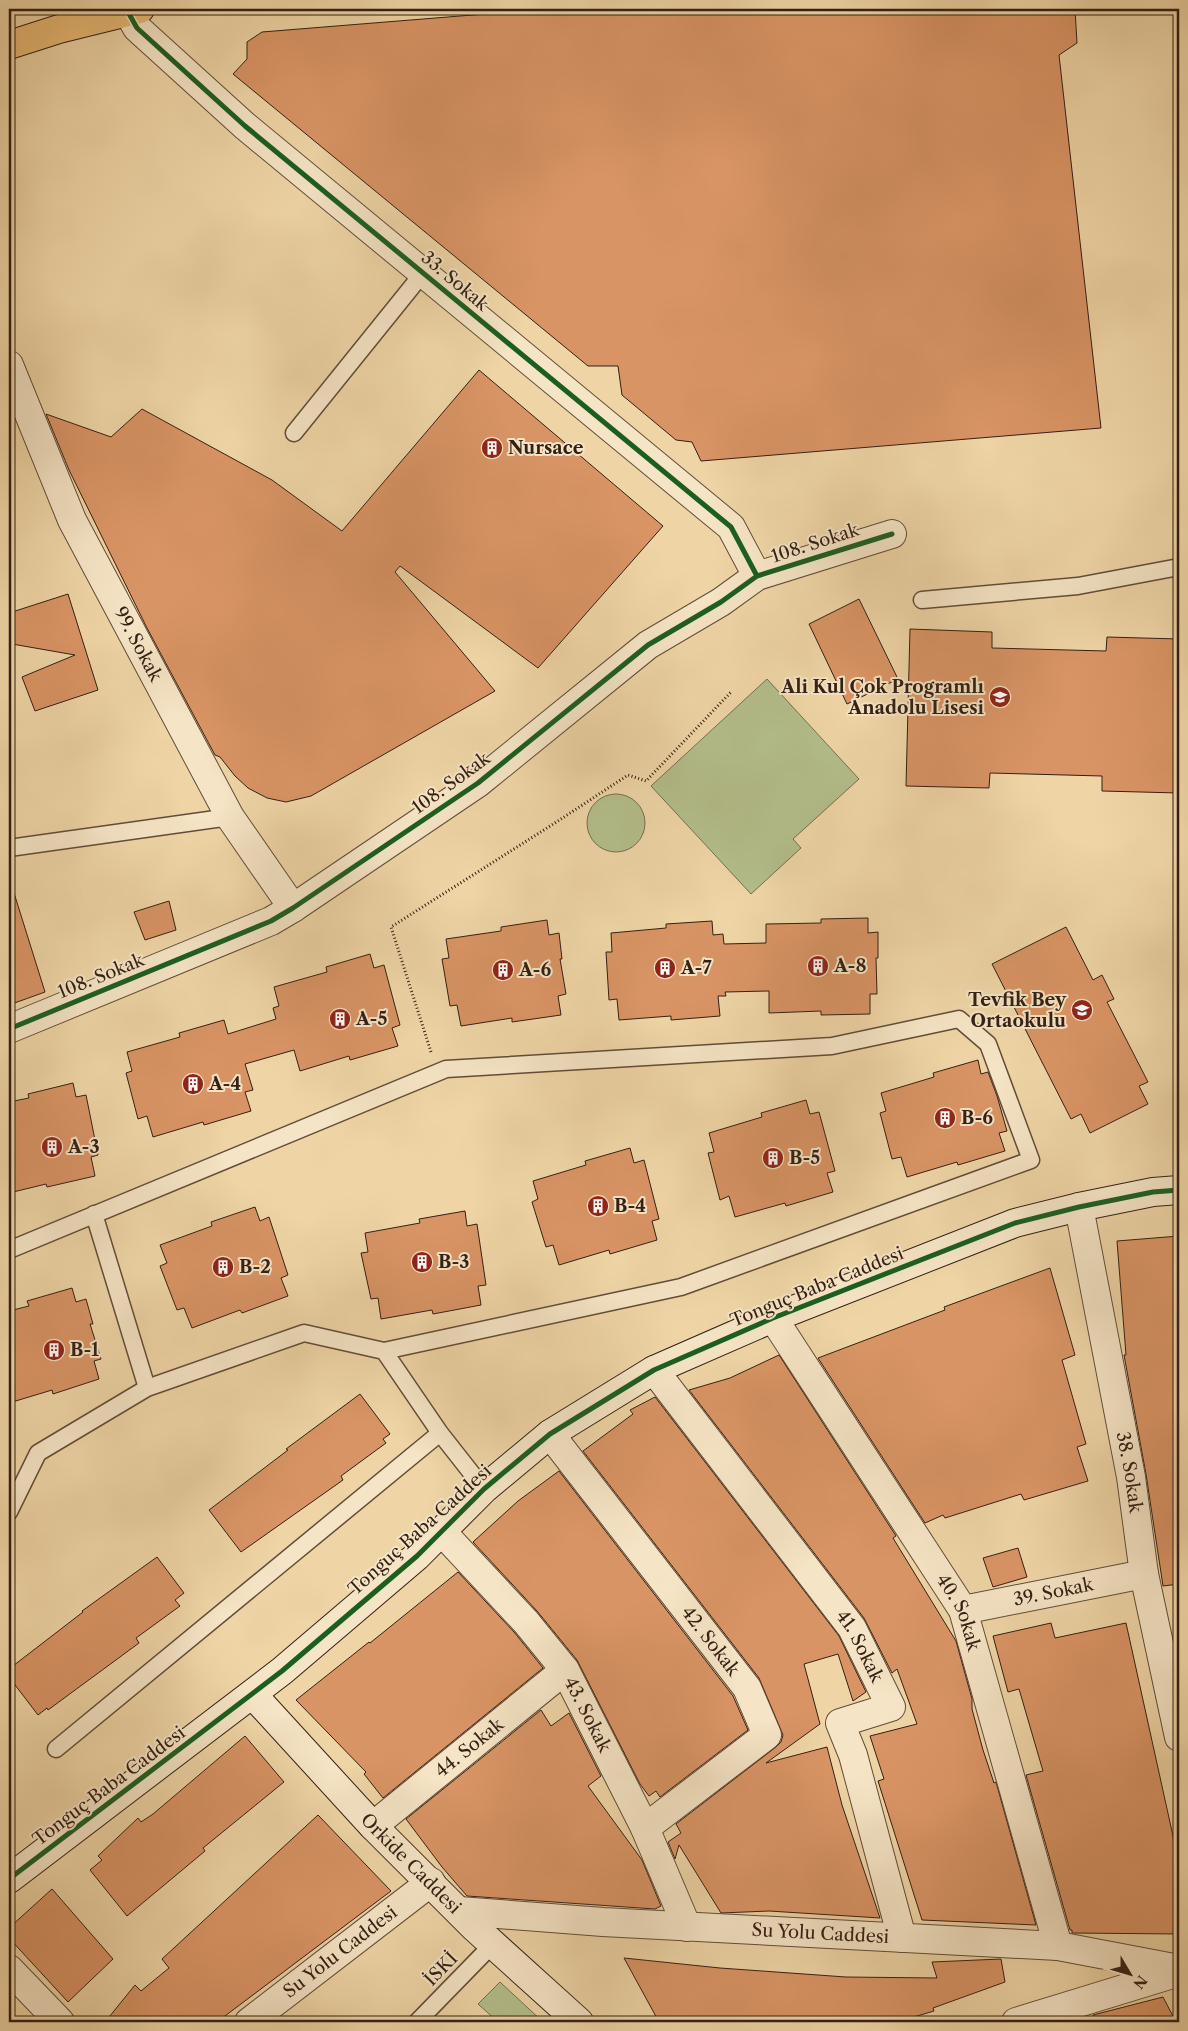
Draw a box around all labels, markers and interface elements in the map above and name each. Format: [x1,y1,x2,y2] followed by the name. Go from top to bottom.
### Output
[417,247,494,317] street label: 33. Sokak
[480,436,504,460] building icon: Nursace
[508,437,584,459] place label: Nursace
[768,518,863,568] street label: 108. Sokak
[109,603,168,687] street label: 99. Sokak
[780,676,985,719] place label: Ali Kul Çok Programlı Anadolu Lisesi
[988,685,1012,709] school or university icon: Ali Kul Çok Programlı Anadolu Lisesi
[408,746,496,819] street label: 108. Sokak
[55,948,149,1003] street label: 108. Sokak
[806,954,830,978] building icon: A-8
[833,955,867,977] place label: A-8
[653,956,677,980] building icon: A-7
[680,957,712,979] place label: A-7
[491,958,515,982] building icon: A-6
[518,959,552,981] place label: A-6
[968,989,1067,1032] place label: Tevfik Bey Ortaokulu
[1070,998,1094,1022] school or university icon: Tevfik Bey Ortaokulu
[328,1007,352,1031] building icon: A-5
[355,1008,388,1030] place label: A-5
[181,1072,205,1096] building icon: A-4
[208,1073,241,1095] place label: A-4
[933,1106,957,1130] building icon: B-6
[961,1107,993,1129] place label: B-6
[40,1135,64,1159] building icon: A-3
[67,1136,100,1158] place label: A-3
[761,1146,785,1170] building icon: B-5
[789,1147,820,1169] place label: B-5
[586,1194,610,1218] building icon: B-4
[614,1195,646,1217] place label: B-4
[727,1242,907,1332] street label: Tonguç Baba Caddesi
[410,1250,434,1274] building icon: B-3
[438,1251,469,1273] place label: B-3
[211,1255,235,1279] building icon: B-2
[239,1256,271,1278] place label: B-2
[42,1338,66,1362] building icon: B-1
[70,1339,99,1361] place label: B-1
[1112,1430,1147,1516] street label: 38. Sokak
[344,1460,496,1600] street label: Tonguç Baba Caddesi
[932,1570,985,1655] street label: 40. Sokak
[1011,1573,1097,1611] street label: 39. Sokak
[677,1602,745,1681] street label: 42. Sokak
[831,1606,889,1688] street label: 41. Sokak
[559,1673,617,1757] street label: 43. Sokak
[430,1712,509,1782] street label: 44. Sokak
[29,1721,190,1850] street label: Tonguç Baba Caddesi
[356,1809,466,1919] street label: Orkide Caddesi
[279,1901,402,2003] street label: Su Yolu Caddesi
[751,1919,890,1948] street label: Su Yolu Caddesi
[419,1947,462,1990] street label: İSKİ
[1106,1948,1156,1998] north arrow
[1129,1972,1151,1992] text: N

